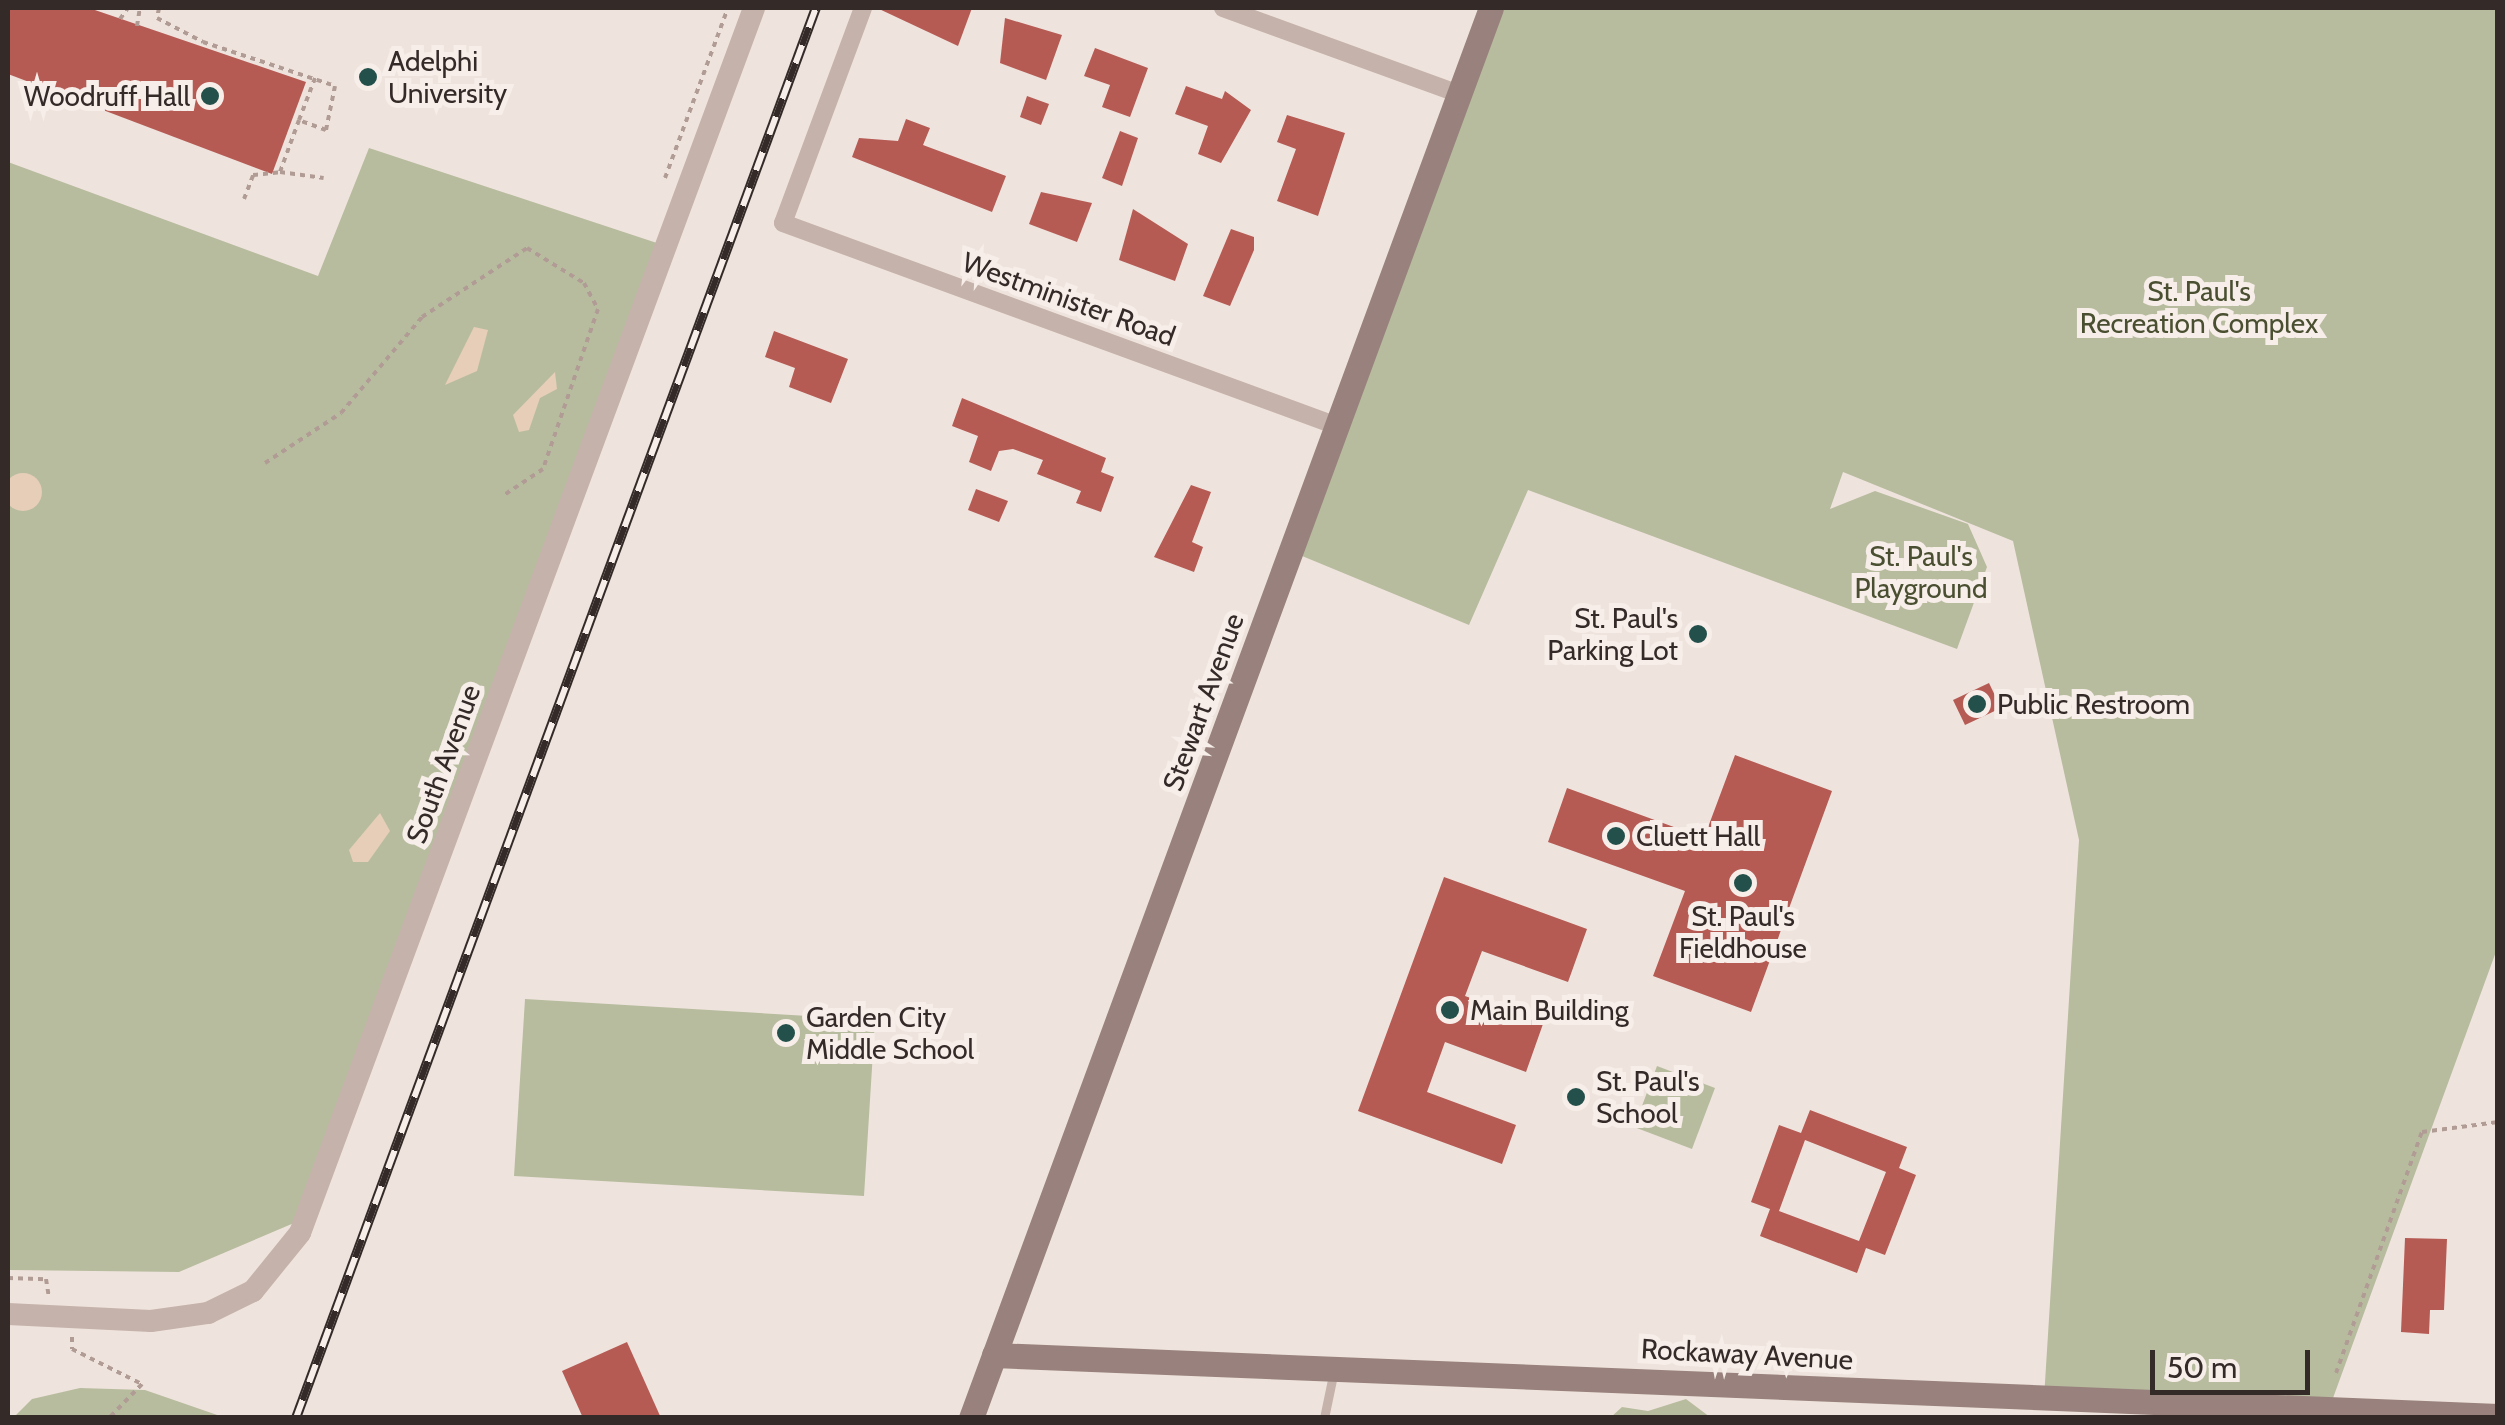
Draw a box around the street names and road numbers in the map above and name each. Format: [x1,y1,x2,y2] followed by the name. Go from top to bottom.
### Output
[958,245,1180,353] street label: Westminister Road
[1155,609,1251,795] street label: Stewart Avenue
[399,680,487,848] street label: South Avenue
[1640,1332,1854,1376] street label: Rockaway Avenue

